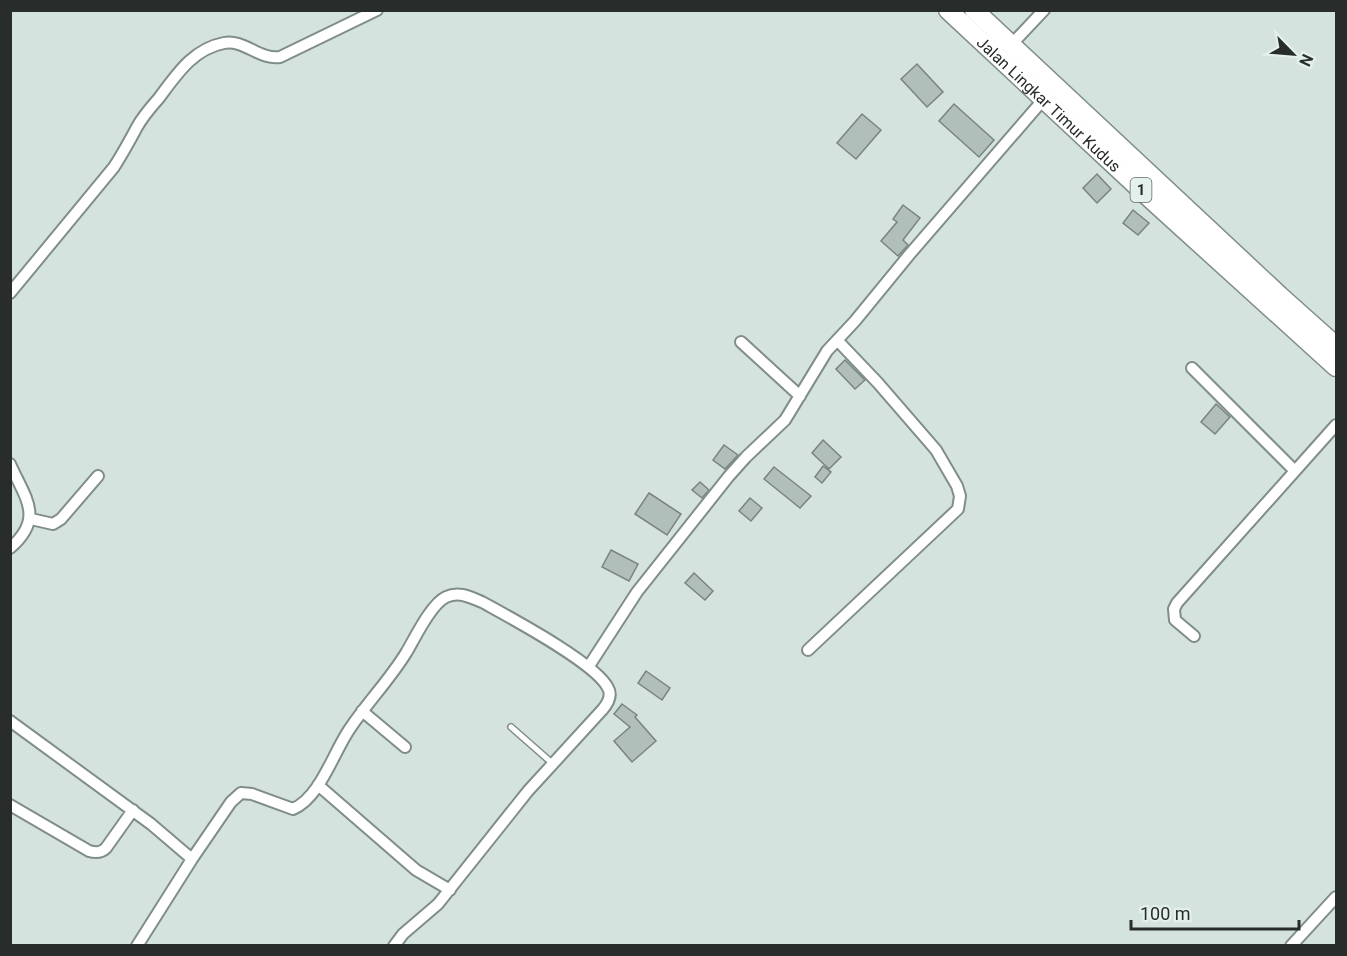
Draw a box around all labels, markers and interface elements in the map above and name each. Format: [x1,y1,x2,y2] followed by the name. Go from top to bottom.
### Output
[1263,24,1323,84] north arrow
[973,33,1124,176] street label: Jalan Lingkar Timur Kudus
[1295,51,1317,69] text: N
[1130,178,1152,202] road number: 1
[1131,893,1299,931] scale bar
[1140,903,1191,924] text: 100 m

